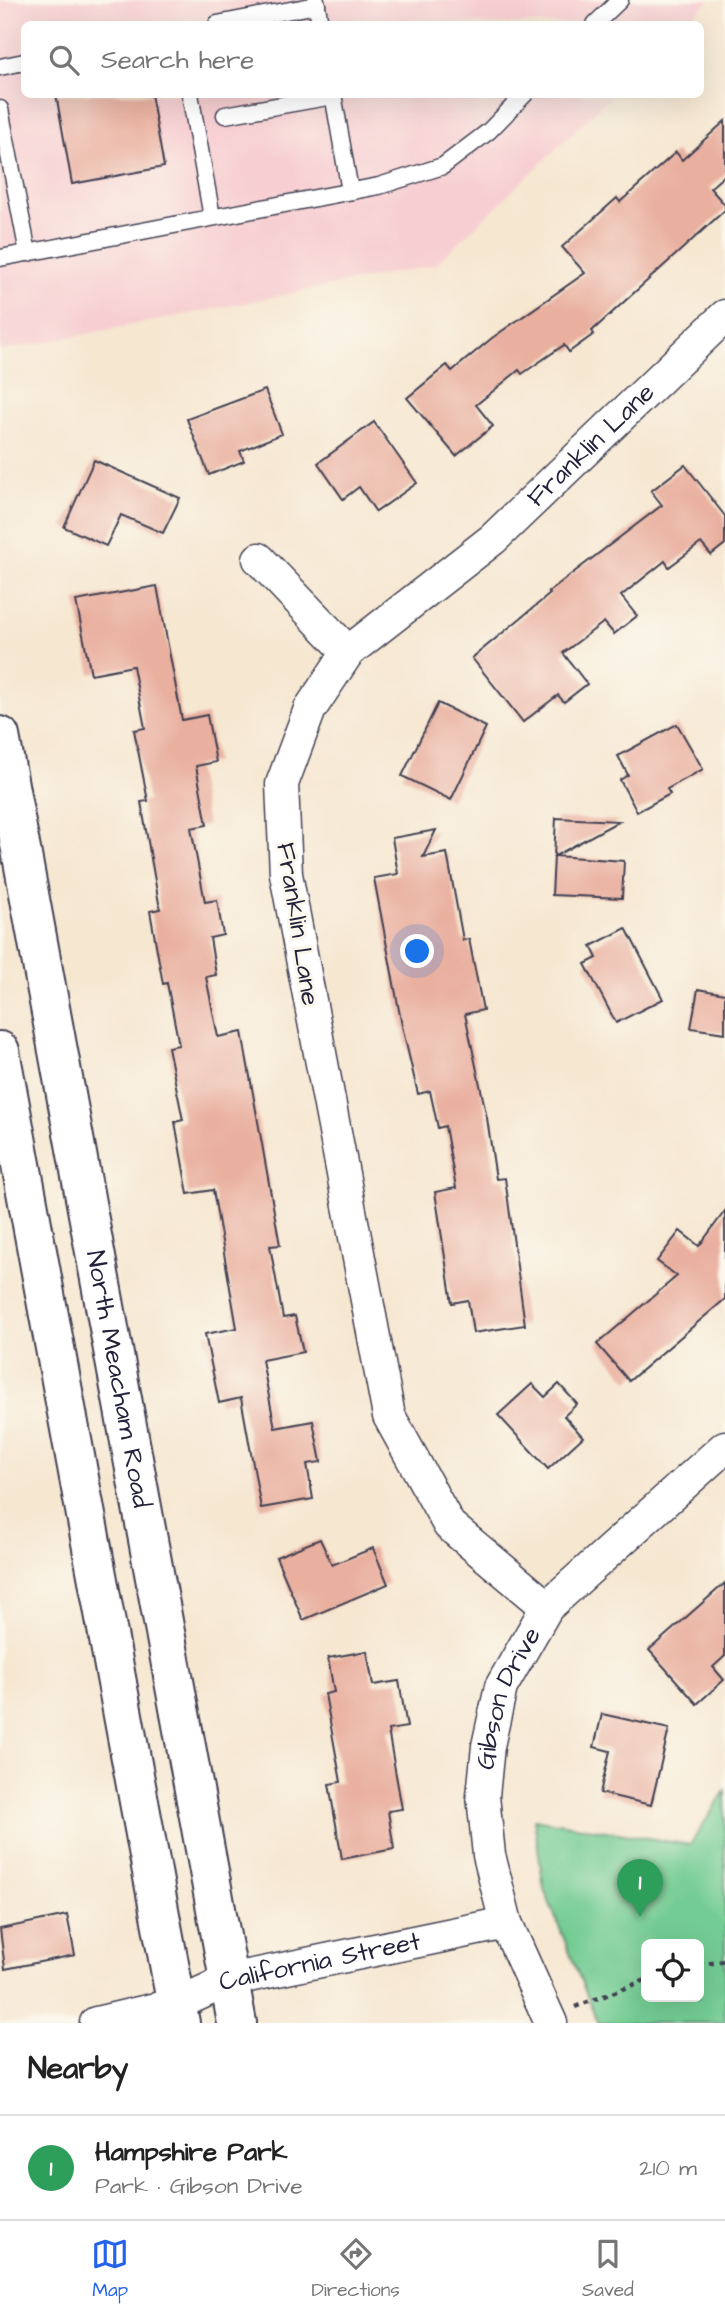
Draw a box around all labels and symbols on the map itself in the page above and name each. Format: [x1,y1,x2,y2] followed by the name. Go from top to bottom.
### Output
[519,375,662,515] street label: Franklin Lane
[267,840,329,1008] street label: Franklin Lane
[400,934,434,968] your location
[77,1248,160,1511] street label: North Meacham Road
[468,1620,550,1771] street label: Gibson Drive
[617,1859,663,1917] pin: 1
[212,1923,424,2001] street label: California Street

